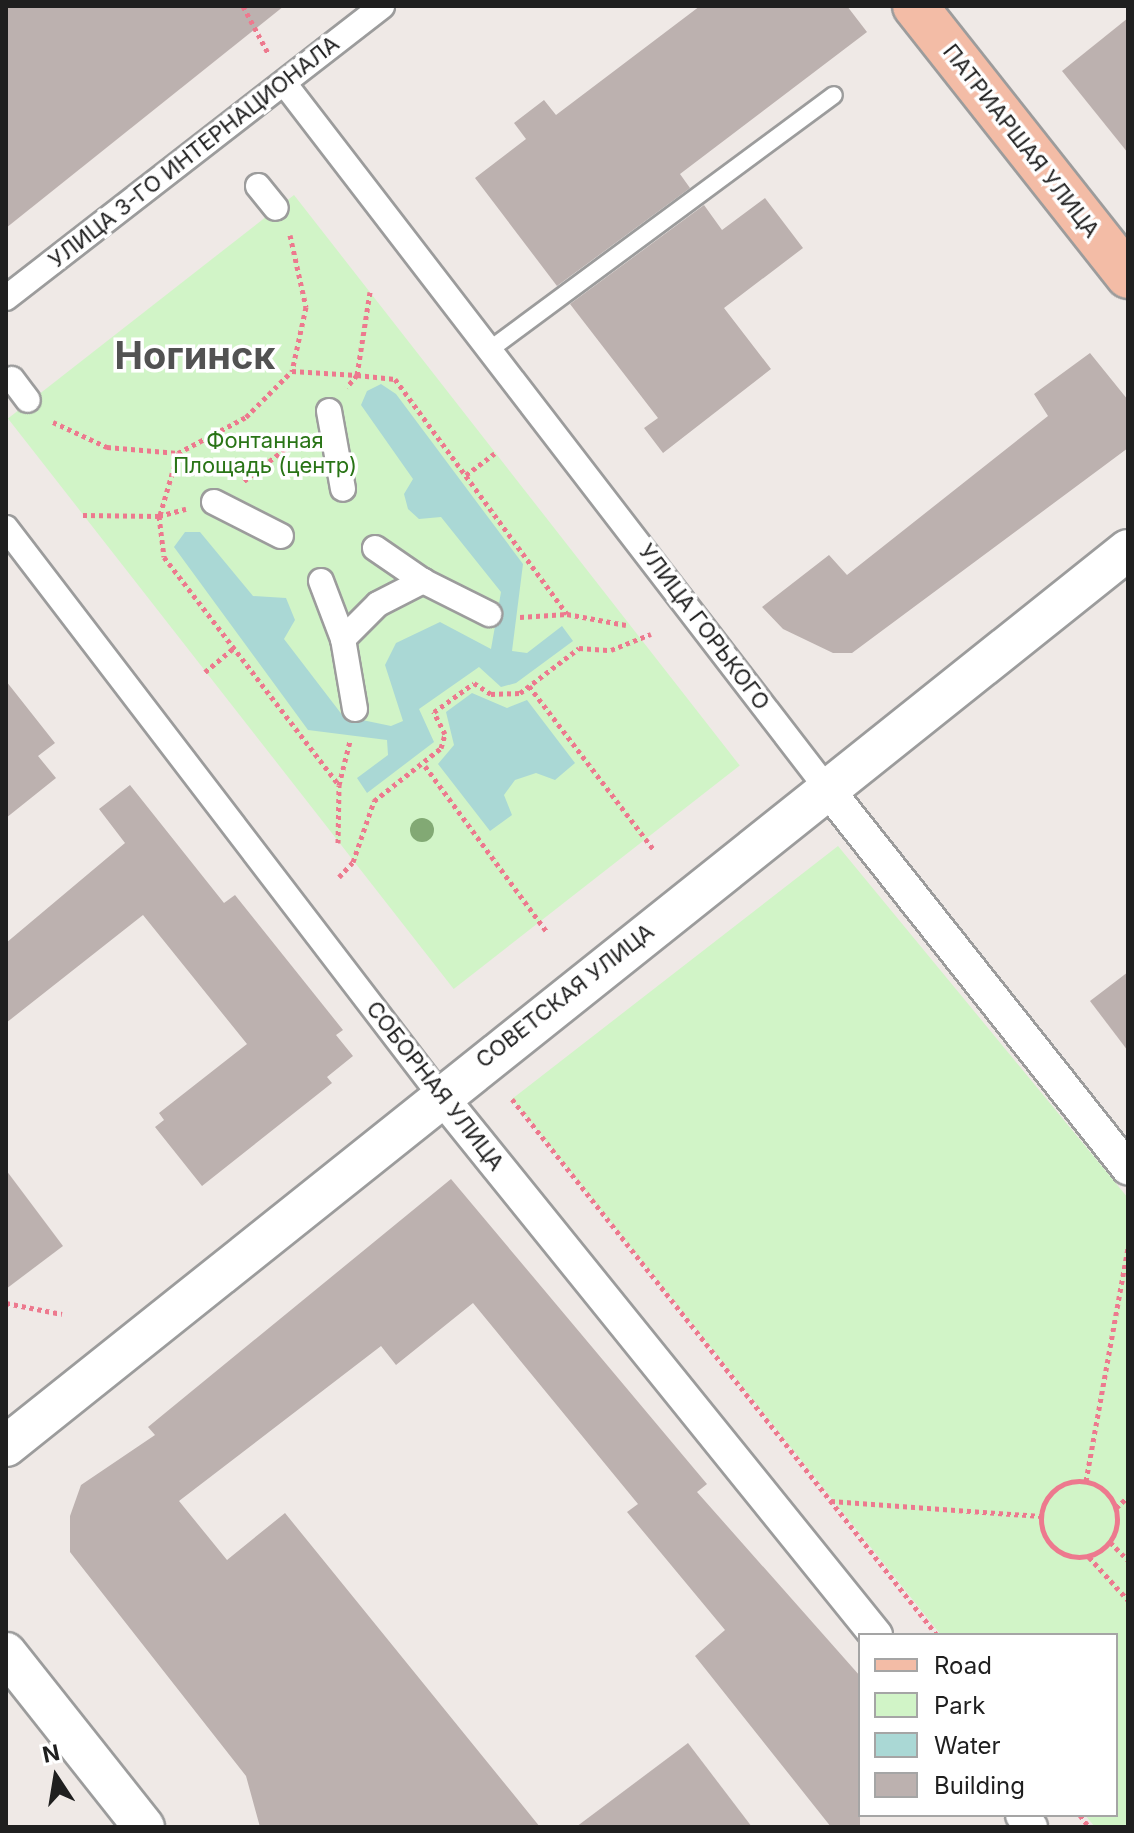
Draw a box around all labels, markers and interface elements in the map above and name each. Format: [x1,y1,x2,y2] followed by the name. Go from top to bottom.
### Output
[44,30,344,274] street label: УЛИЦА 3-ГО ИНТЕРНАЦИОНАЛА
[937,39,1105,243] street label: ПАТРИАРШАЯ УЛИЦА
[115,333,275,379] district label: Ногинск
[173,427,357,478] park label: Фонтанная Площадь (центр)
[633,539,775,715] street label: УЛИЦА ГОРЬКОГО
[471,918,659,1074] street label: СОВЕТСКАЯ УЛИЦА
[361,996,509,1176] street label: СОБОРНАЯ УЛИЦА
[858,1633,1118,1817] legend
[934,1651,992,1680] text: Road
[934,1691,985,1720] text: Park
[934,1731,1001,1760] text: Water
[16,1737,96,1817] north arrow
[40,1739,62,1768] text: N
[934,1771,1025,1800] text: Building

